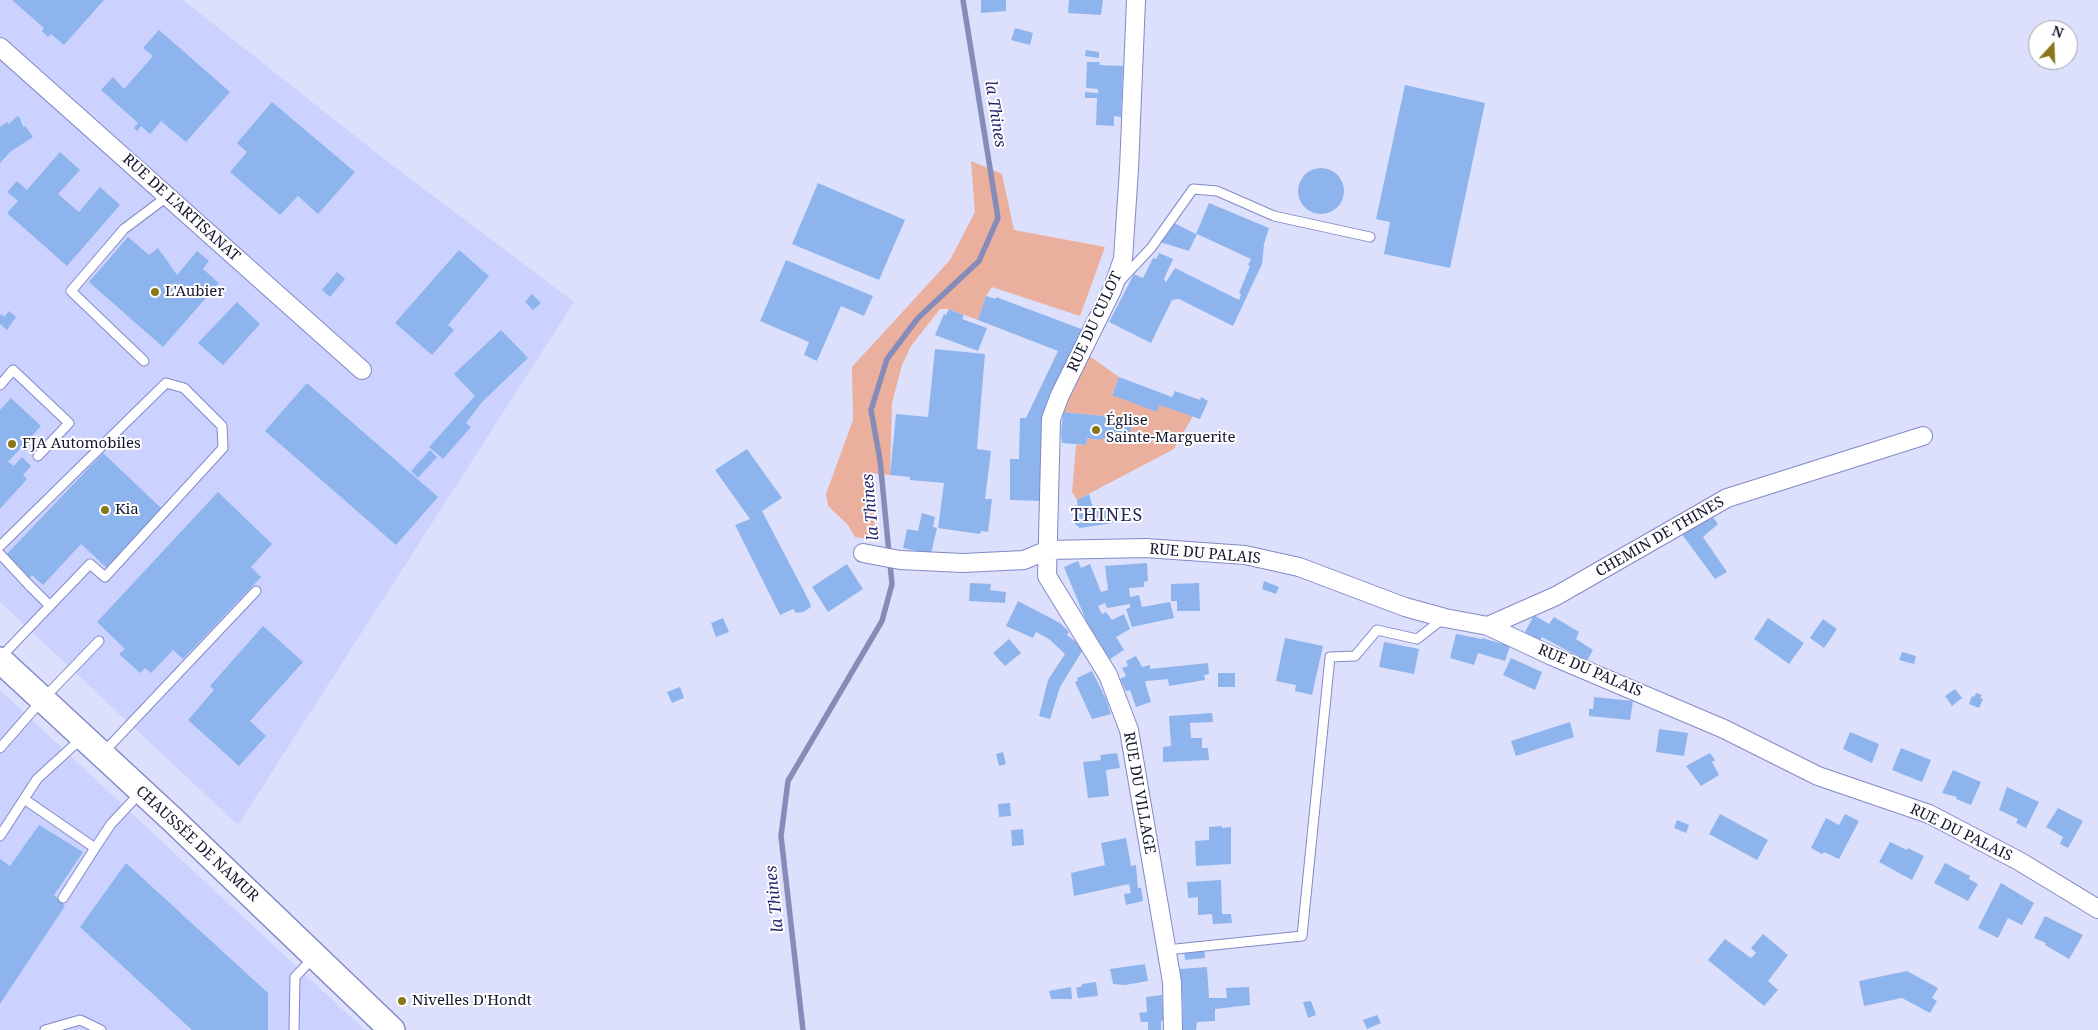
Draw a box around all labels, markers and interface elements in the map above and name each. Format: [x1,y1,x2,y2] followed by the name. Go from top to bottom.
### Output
[2028,20,2078,70] north arrow
[2050,21,2066,42] text: N
[980,79,1010,149] water label: la Thines
[119,150,243,266] street label: RUE DE L'ARTISANAT
[1064,269,1126,375] street label: RUE DU CULOT
[165,283,224,301] place label: L'Aubier
[149,286,161,298] marker: L'Aubier
[1106,412,1235,447] place label: Église Sainte-Marguerite
[1090,424,1102,436] marker: Église Sainte-Marguerite
[22,435,141,453] place label: FJA Automobiles
[6,438,18,450] marker: FJA Automobiles
[858,473,884,541] water label: la Thines
[1593,493,1727,581] street label: CHEMIN DE THINES
[115,501,139,519] place label: Kia
[99,504,111,516] marker: Kia
[1070,505,1144,527] district label: THINES
[1149,540,1261,568] street label: RUE DU PALAIS
[1535,641,1645,701] street label: RUE DU PALAIS
[1119,730,1159,856] street label: RUE DU VILLAGE
[132,782,262,906] street label: CHAUSSÉE DE NAMUR
[1907,800,2015,866] street label: RUE DU PALAIS
[762,864,788,934] water label: la Thines
[412,992,532,1010] place label: Nivelles D'Hondt
[396,995,408,1007] marker: Nivelles D'Hondt

